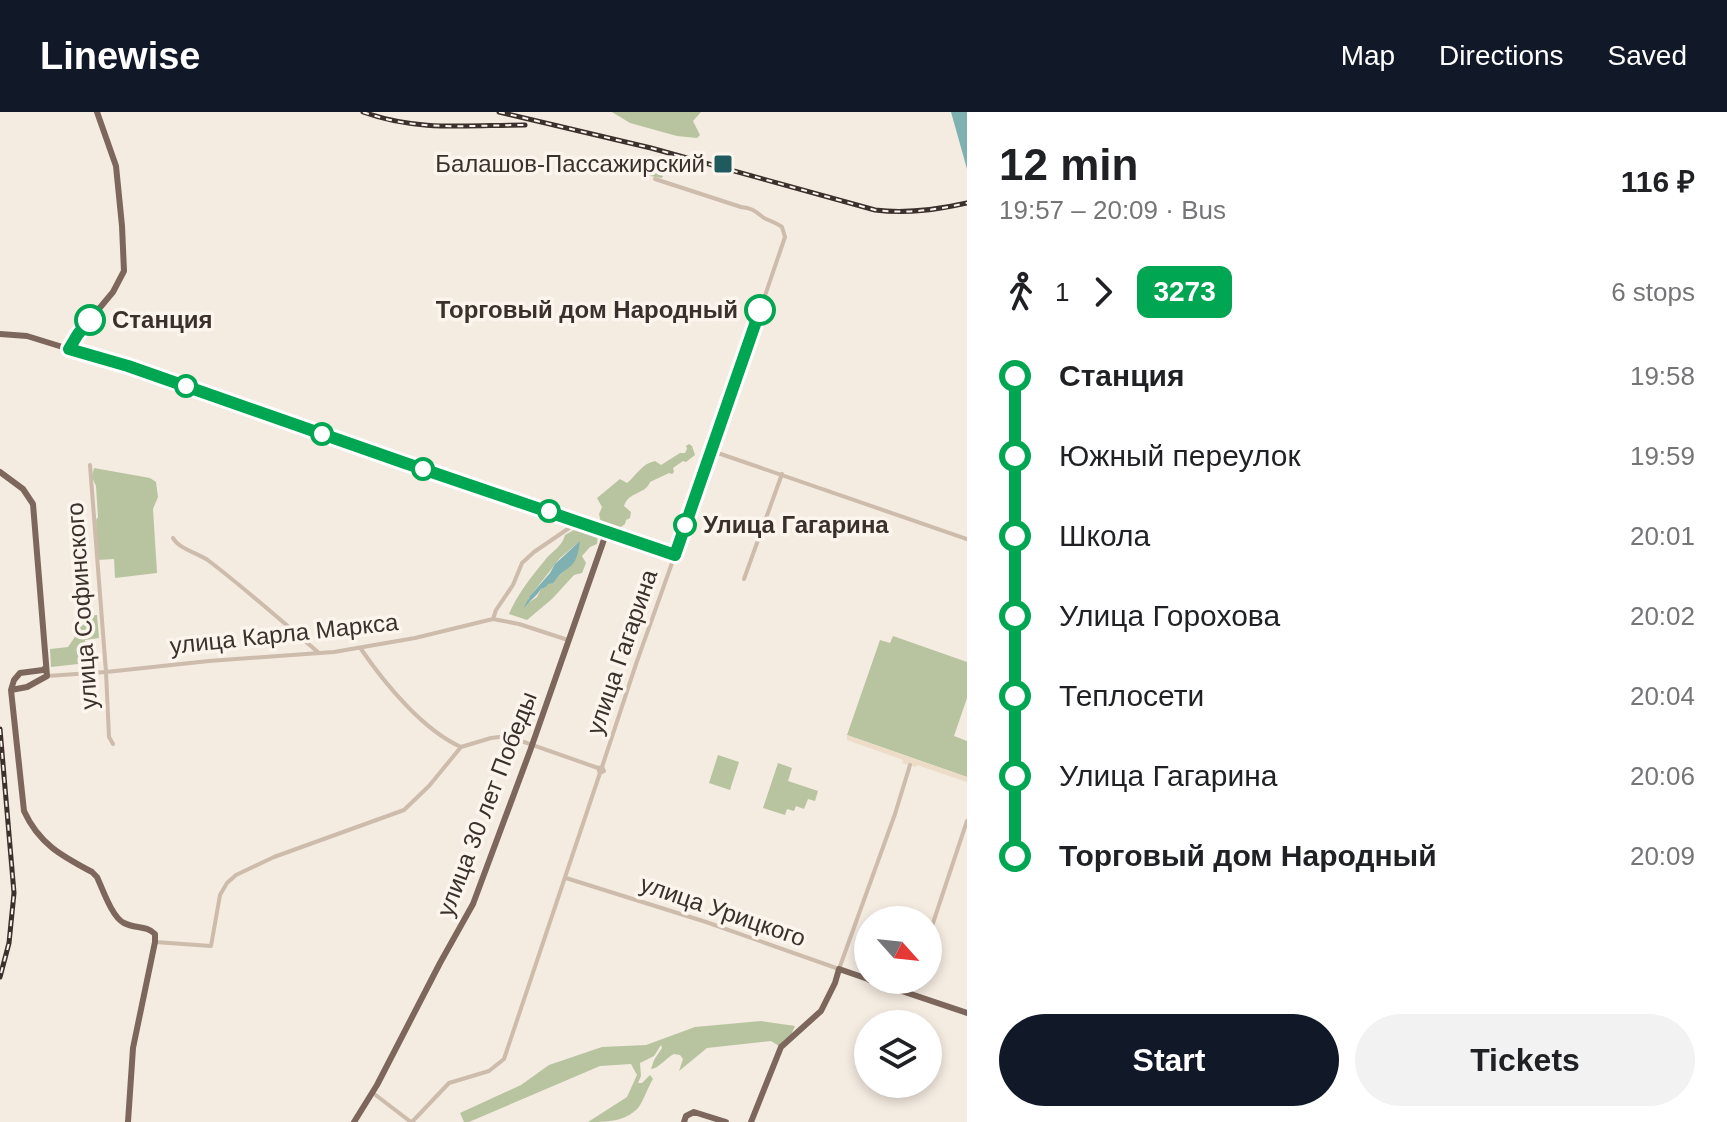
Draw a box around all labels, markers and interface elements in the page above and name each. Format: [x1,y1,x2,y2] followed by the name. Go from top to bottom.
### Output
[40,35,201,77] text: Linewise
[1341,40,1395,71] text: Map
[1439,40,1564,71] text: Directions
[1608,40,1687,71] text: Saved
[999,140,1138,189] text: 12 min
[435,150,705,177] place label: Балашов-Пассажирский
[712,153,734,175] marker: Балашов-Пассажирский
[1621,165,1695,198] text: 116 ₽
[999,195,1226,225] text: 19:57 – 20:09 · Bus
[999,270,1043,314] icon: walk
[1081,270,1125,314] icon: forward
[1153,276,1216,307] text: 3273
[1055,277,1069,307] text: 1
[1611,277,1695,307] text: 6 stops
[745,295,775,325] marker: Торговый дом Народный
[436,296,738,323] place label: Торговый дом Народный
[75,305,105,335] marker: Станция
[112,306,212,333] place label: Станция
[1059,359,1185,392] text: Станция
[1630,361,1695,391] text: 19:58
[175,375,197,397] unlabelled marker
[311,423,333,445] unlabelled marker
[1059,439,1301,472] text: Южный переулок
[1630,441,1695,471] text: 19:59
[412,458,434,480] unlabelled marker
[538,500,560,522] unlabelled marker
[61,502,102,710] street label: улица Софинского
[703,511,889,538] place label: Улица Гагарина
[674,514,696,536] marker: Улица Гагарина
[1059,519,1150,552] text: Школа
[1630,521,1695,551] text: 20:01
[581,565,663,738] street label: улица Гагарина
[1059,599,1280,632] text: Улица Горохова
[1630,601,1695,631] text: 20:02
[168,608,400,659] street label: улица Карла Маркса
[1059,679,1204,712] text: Теплосети
[1630,681,1695,711] text: 20:04
[431,688,542,920] street label: улица 30 лет Победы
[1059,759,1277,792] text: Улица Гагарина
[1630,761,1695,791] text: 20:06
[1059,839,1437,872] text: Торговый дом Народный
[1630,841,1695,871] text: 20:09
[637,870,809,951] street label: улица Урицкого
[854,906,942,994] north arrow
[854,906,942,1098] map controls
[854,1010,942,1098] button: layers
[999,1014,1339,1106] button: Start
[1355,1014,1695,1106] button: Tickets

